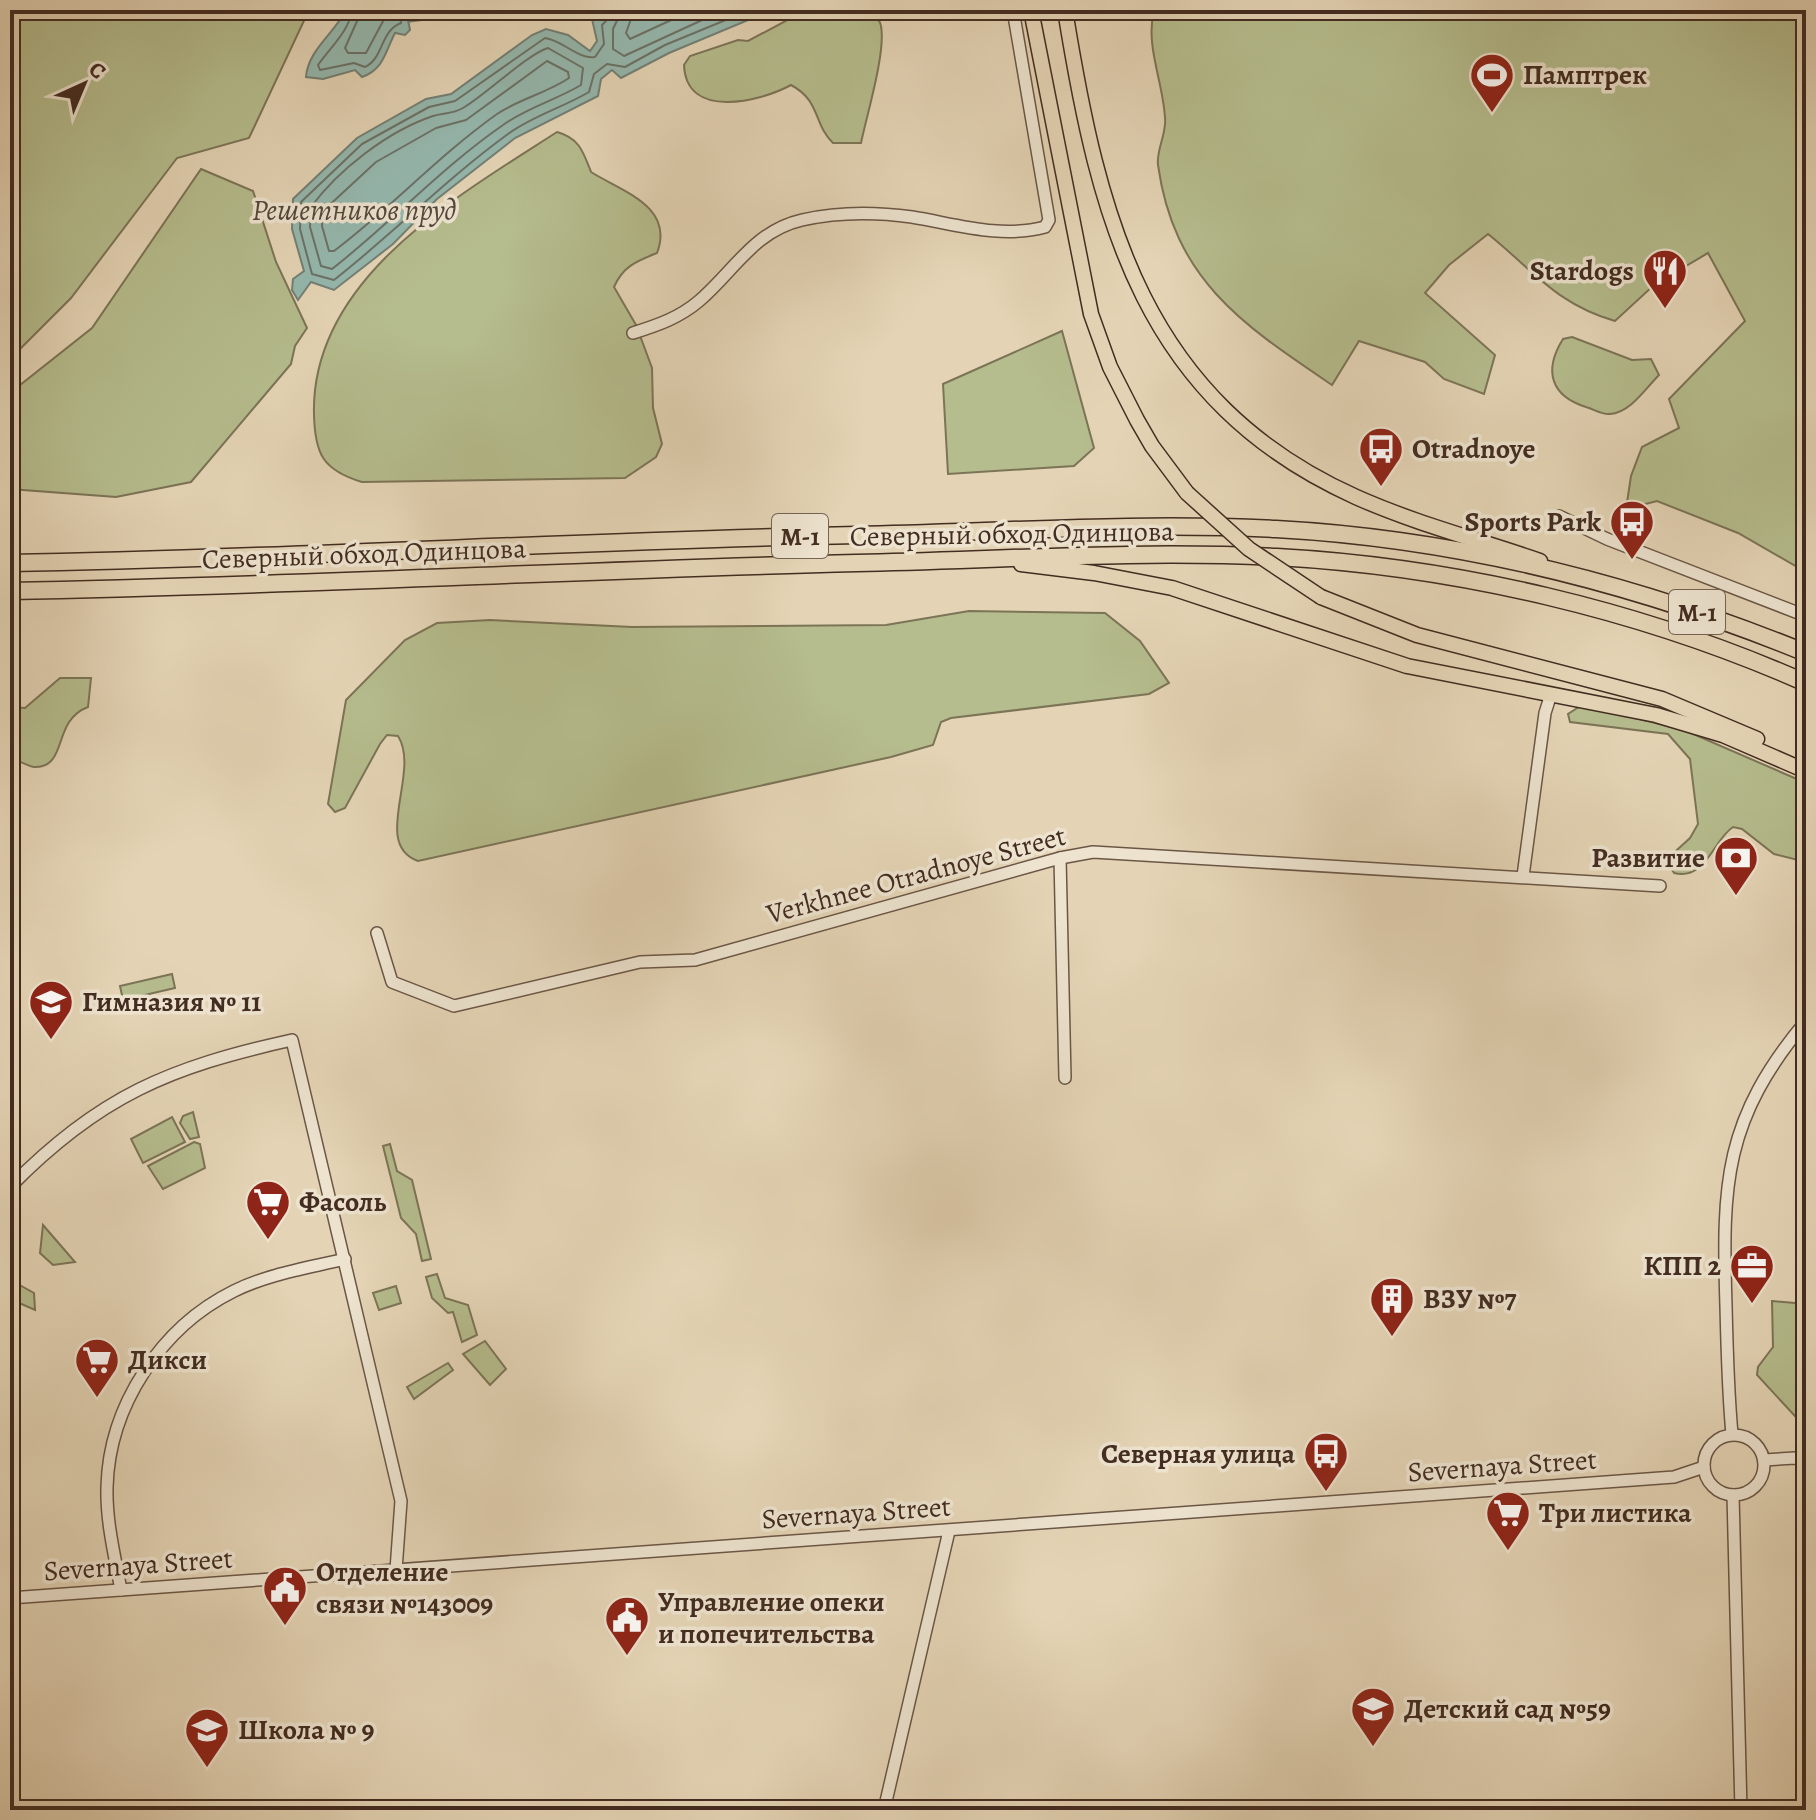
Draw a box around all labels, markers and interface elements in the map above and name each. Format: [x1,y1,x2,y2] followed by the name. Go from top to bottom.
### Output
[44,44,124,124] north arrow
[1468,51,1516,114] sports icon: Памптрек
[82,55,112,86] text: С
[1523,56,1647,94] place label: Памптрек
[252,190,456,230] water label: Решетников пруд
[1641,247,1689,310] restaurant icon: Stardogs
[1530,252,1634,290] place label: Stardogs
[1357,425,1405,488] bus stop icon: Otradnoye
[1412,430,1535,468] place label: Otradnoye
[1608,498,1656,561] bus stop icon: Sports Park
[1465,503,1602,541] place label: Sports Park
[850,512,1174,556] street label: Северный обход Одинцова
[772,514,828,558] road number: М-1
[201,529,527,579] street label: Северный обход Одинцова
[1669,590,1725,634] road number: М-1
[761,817,1070,933] street label: Verkhnee Otradnoye Street
[1712,834,1760,897] bank icon: Развитие
[1591,839,1705,877] place label: Развитие
[27,978,75,1041] school or university icon: Гимназия № 11
[82,983,261,1021] place label: Гимназия № 11
[244,1178,292,1241] supermarket icon: Фасоль
[299,1183,386,1221] place label: Фасоль
[1728,1242,1776,1305] office icon: КПП 2
[1643,1247,1721,1285] place label: КПП 2
[1368,1275,1416,1338] building icon: ВЗУ №7
[1423,1280,1517,1318] place label: ВЗУ №7
[73,1336,121,1399] supermarket icon: Дикси
[128,1341,207,1379] place label: Дикси
[1302,1430,1350,1493] bus stop icon: Северная улица
[1101,1435,1296,1473] place label: Северная улица
[1406,1440,1598,1492] street label: Severnaya Street
[760,1487,952,1539] street label: Severnaya Street
[1484,1489,1532,1552] supermarket icon: Три листика
[1539,1494,1692,1532] place label: Три листика
[42,1539,234,1591] street label: Severnaya Street
[316,1553,493,1623] place label: Отделение связи №143009
[261,1564,309,1627] public building icon: Отделение связи №143009
[658,1583,885,1653] place label: Управление опеки и попечительства
[603,1594,651,1657] public building icon: Управление опеки и попечительства
[1349,1685,1397,1748] school or university icon: Детский сад №59
[1404,1690,1611,1728] place label: Детский сад №59
[183,1706,231,1769] school or university icon: Школа № 9
[238,1711,375,1749] place label: Школа № 9

